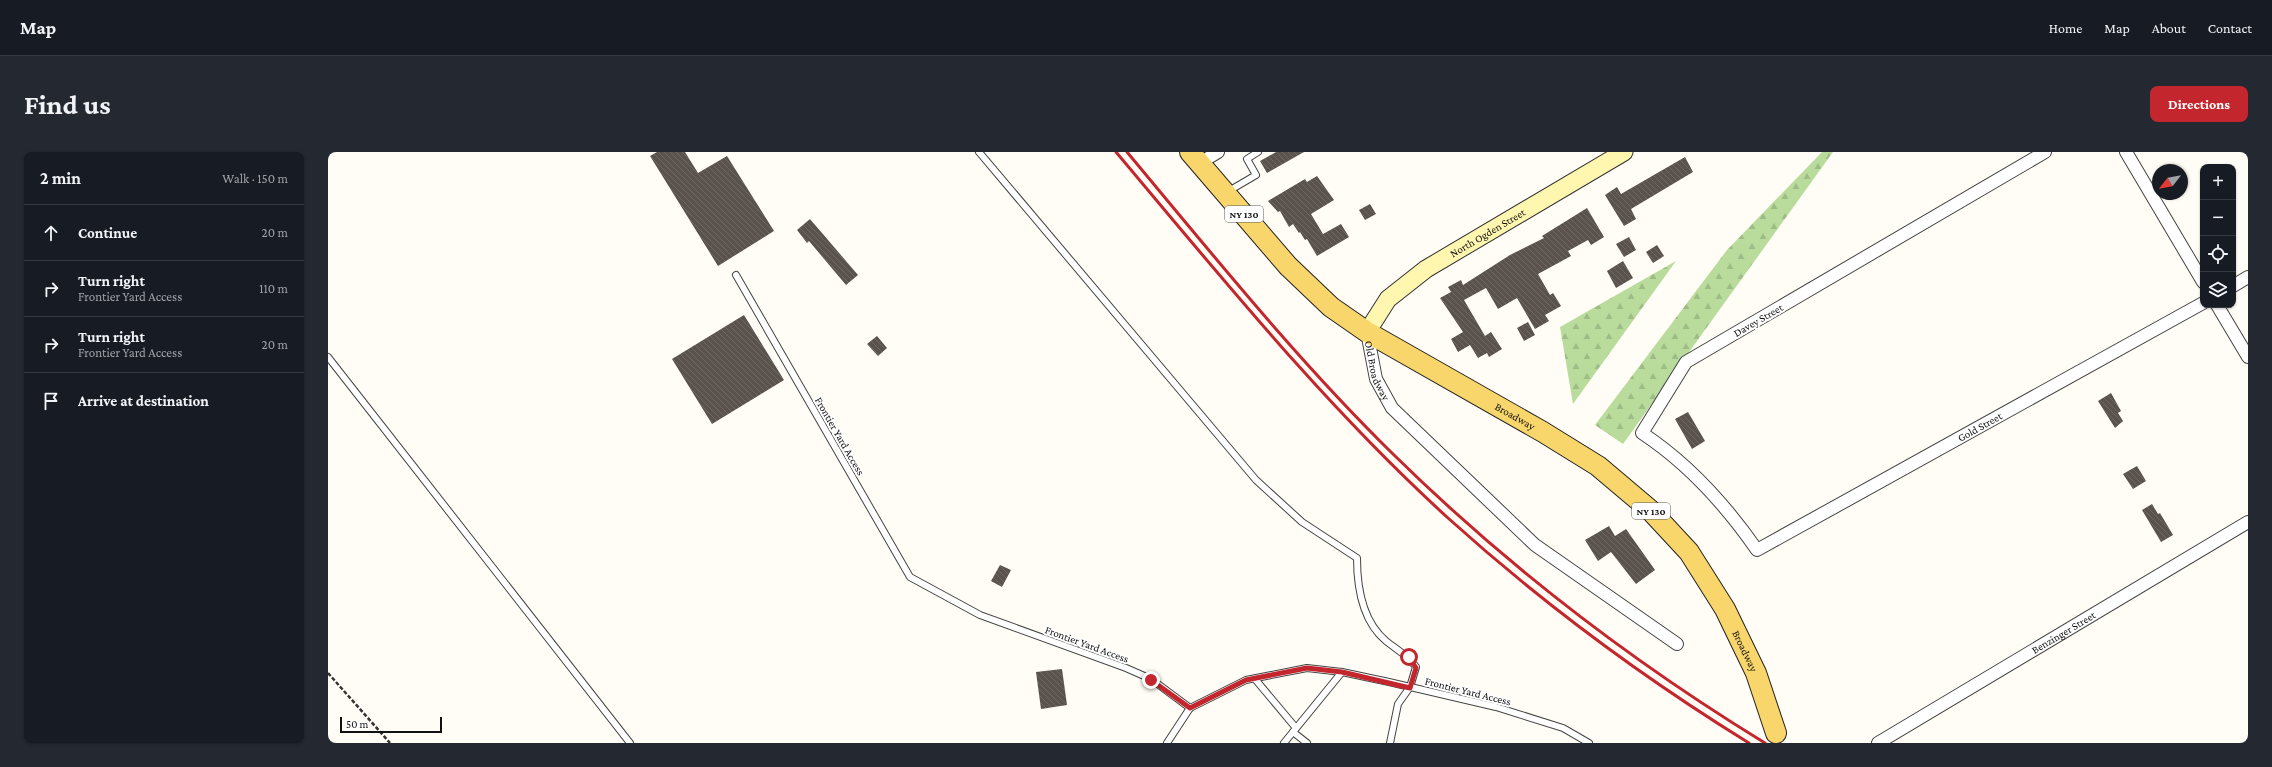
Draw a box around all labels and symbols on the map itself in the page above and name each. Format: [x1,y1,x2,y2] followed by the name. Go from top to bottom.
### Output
[2152,164,2188,200] north arrow
[1225,206,1263,222] road number: NY 130
[1448,206,1528,259] street label: North Ogden Street
[1731,301,1786,340] street label: Davey Street
[1363,340,1393,404] street label: Old Broadway
[813,395,867,477] street label: Frontier Yard Access
[1493,400,1538,434] street label: Broadway
[1955,409,2004,444] street label: Gold Street
[1632,503,1670,519] road number: NY 130
[2029,608,2098,656] street label: Benzinger Street
[1043,623,1131,665] street label: Frontier Yard Access
[1730,628,1761,675] street label: Broadway
[1400,648,1418,666] route start
[1142,671,1160,689] route end
[1424,675,1512,707] street label: Frontier Yard Access
[340,715,442,734] scale bar

